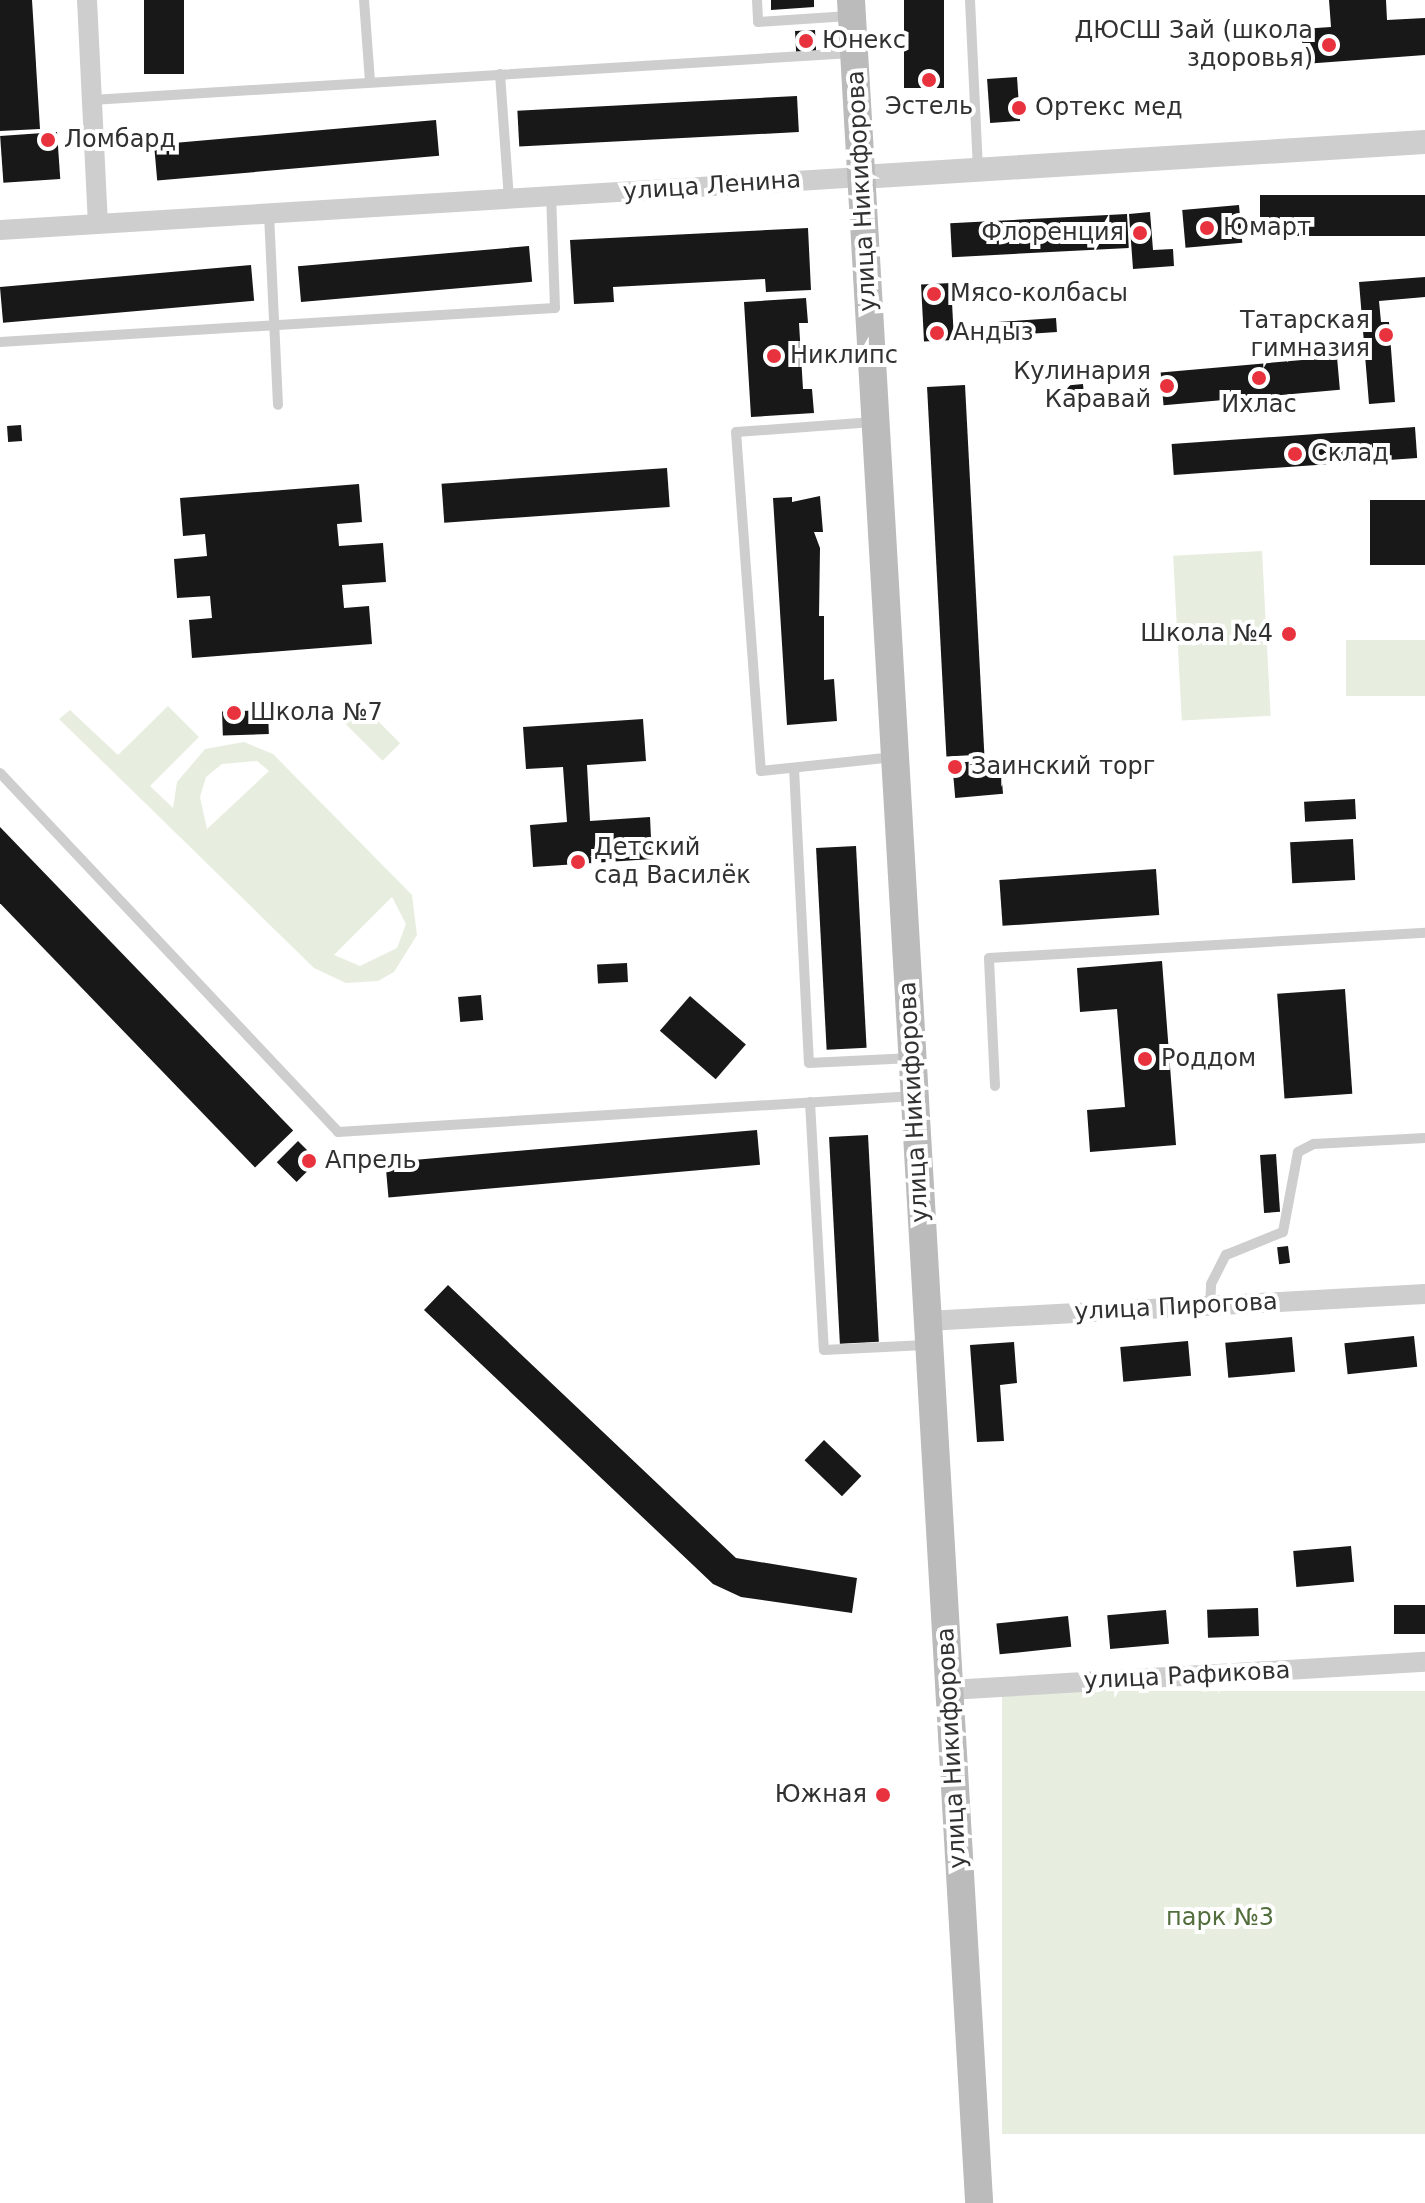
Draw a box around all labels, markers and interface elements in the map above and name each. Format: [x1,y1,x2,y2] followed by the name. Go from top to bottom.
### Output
[1074,17,1313,73] place label: ДЮСШ Зай (школа здоровья)
[822,27,906,55] place label: Юнекс
[797,32,815,50] marker: Юнекс
[1320,36,1338,54] marker: ДЮСШ Зай (школа здоровья)
[841,70,883,312] street label: улица Никифорова
[920,71,938,89] marker: Эстель
[885,93,973,121] place label: Эстель
[1035,94,1183,122] place label: Ортекс мед
[1010,99,1028,117] marker: Ортекс мед
[64,126,176,154] place label: Ломбард
[39,131,57,149] marker: Ломбард
[622,165,802,207] street label: улица Ленина
[1223,214,1311,242] place label: Юмарт
[981,219,1124,247] place label: Флоренция
[1198,219,1216,237] marker: Юмарт
[1131,224,1149,242] marker: Флоренция
[950,280,1128,308] place label: Мясо-колбасы
[925,285,943,303] marker: Мясо-колбасы
[1240,307,1370,363] place label: Татарская гимназия
[953,319,1033,347] place label: Андыз
[928,324,946,342] marker: Андыз
[1377,326,1395,344] marker: Татарская гимназия
[790,342,898,370] place label: Никлипс
[765,347,783,365] marker: Никлипс
[1013,358,1151,414] place label: Кулинария Каравай
[1250,369,1268,387] marker: Ихлас
[1158,377,1176,395] marker: Кулинария Каравай
[1221,391,1297,419] place label: Ихлас
[1311,440,1389,468] place label: Склад
[1286,445,1304,463] marker: Склад
[1140,620,1273,648] place label: Школа №4
[1280,625,1298,643] marker: Школа №4
[250,699,383,727] place label: Школа №7
[225,704,243,722] marker: Школа №7
[971,753,1155,781] place label: Заинский торг
[946,758,964,776] marker: Заинский торг
[594,834,751,890] place label: Детский сад Василёк
[569,853,587,871] marker: Детский сад Василёк
[893,981,935,1223] street label: улица Никифорова
[1161,1045,1256,1073] place label: Роддом
[1136,1050,1154,1068] marker: Роддом
[325,1147,417,1175] place label: Апрель
[300,1152,318,1170] marker: Апрель
[1074,1287,1278,1327] street label: улица Пирогова
[931,1627,973,1869] street label: улица Никифорова
[1083,1656,1291,1696] street label: улица Рафикова
[775,1781,867,1809] place label: Южная
[874,1786,892,1804] marker: Южная
[1166,1904,1274,1932] park label: парк №3

